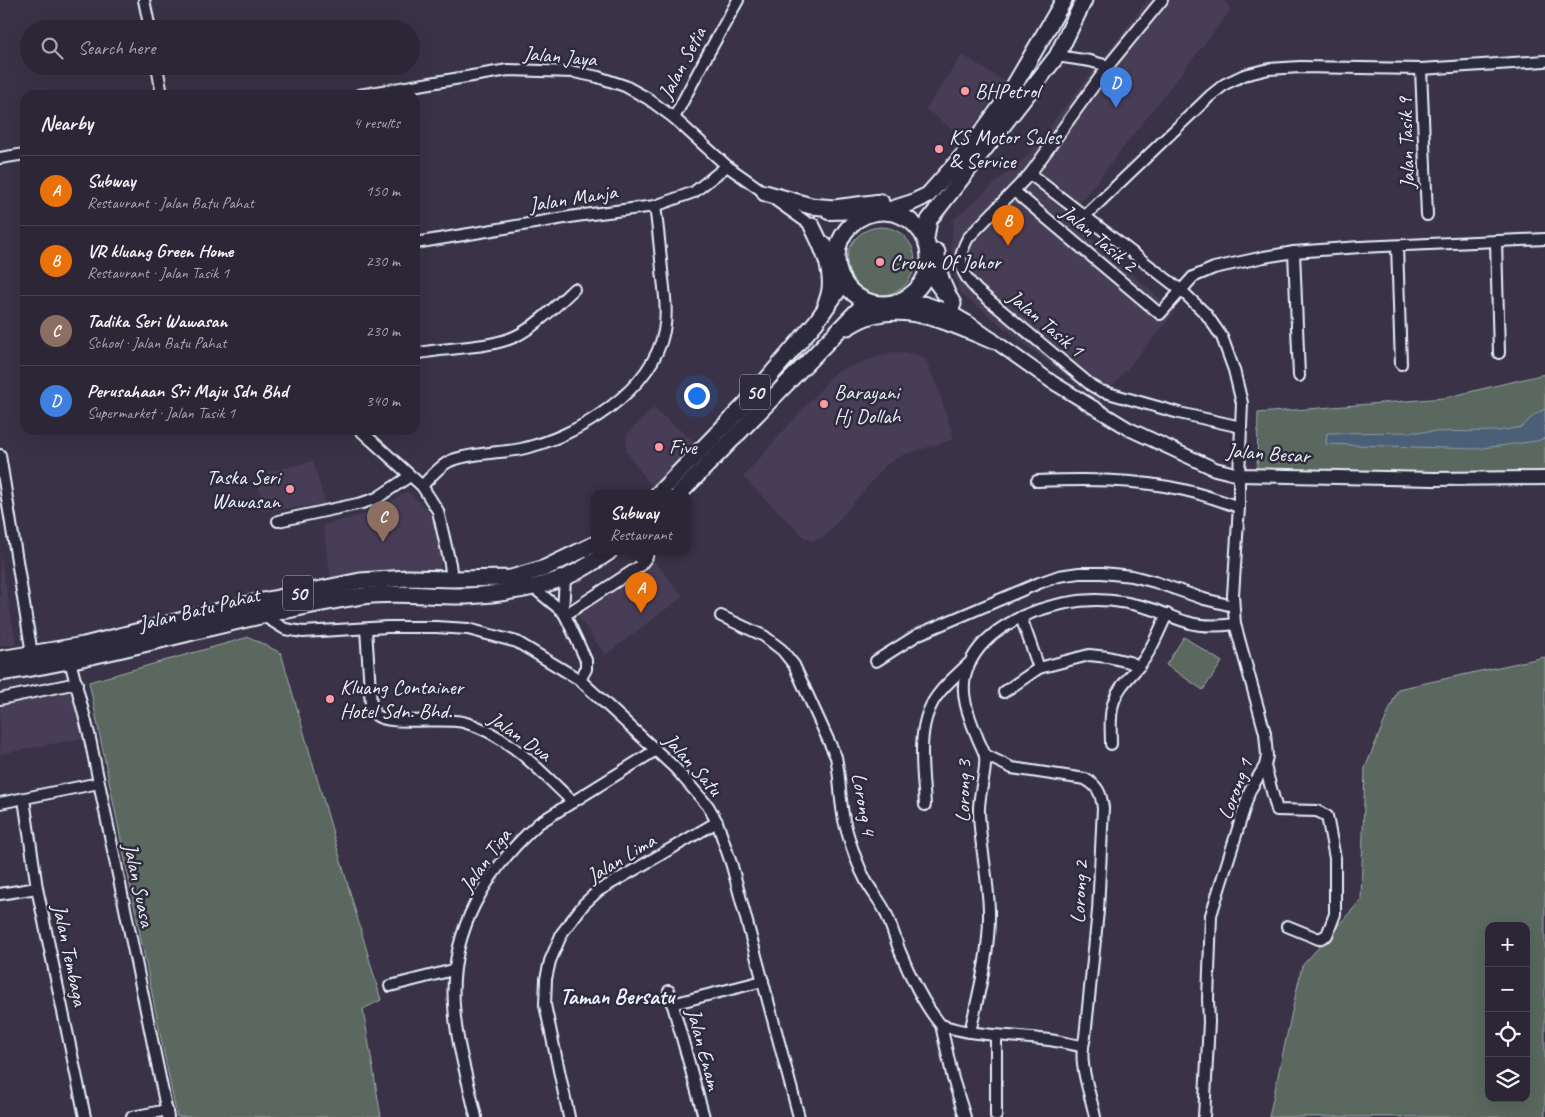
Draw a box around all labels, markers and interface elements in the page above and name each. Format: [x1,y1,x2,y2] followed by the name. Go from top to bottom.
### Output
[20,20,420,75] search box
[652,21,713,105] street label: Jalan Setia
[38,34,66,62] icon: search
[78,36,155,60] text: Search here
[521,40,599,72] street label: Jalan Jaya
[1100,67,1132,108] pin: D
[975,78,1043,104] place label: BHPetrol
[959,85,971,97] marker: BHPetrol
[1391,95,1421,190] street label: Jalan Tasik 9
[40,110,93,136] text: Nearby
[353,113,400,133] text: 4 results
[949,124,1062,174] place label: KS Motor Sales & Service
[933,143,945,155] marker: KS Motor Sales & Service
[87,169,135,193] text: Subway
[526,178,621,218] street label: Jalan Manja
[52,181,60,201] text: A
[366,181,400,201] text: 150 m
[87,193,254,213] text: Restaurant · Jalan Batu Pahat
[1055,198,1144,278] street label: Jalan Tasik 2
[992,205,1024,246] pin: B
[87,239,233,263] text: VR kluang Green Home
[890,249,1002,275] place label: Crown Of Johor
[52,251,60,271] text: B
[366,251,400,271] text: 230 m
[874,256,886,268] marker: Crown Of Johor
[87,263,229,283] text: Restaurant · Jalan Tasik 1
[1002,283,1091,363] street label: Jalan Tasik 1
[87,309,227,333] text: Tadika Seri Wawasan
[52,321,60,341] text: C
[366,321,400,341] text: 230 m
[87,333,227,353] text: School · Jalan Batu Pahat
[740,374,770,410] road number: 50
[87,379,288,403] text: Perusahaan Sri Maju Sdn Bhd
[834,379,902,429] place label: Barayani Hj Dollah
[684,383,710,409] your location
[51,391,61,411] text: D
[366,391,400,411] text: 340 m
[818,398,830,410] marker: Barayani Hj Dollah
[87,403,235,423] text: Supermarket · Jalan Tasik 1
[669,434,698,460] place label: Five
[1225,437,1313,469] street label: Jalan Besar
[653,441,665,453] marker: Five
[206,464,283,514] place label: Taska Seri Wawasan
[284,483,296,495] marker: Taska Seri Wawasan
[591,490,691,555] popup
[367,501,399,542] pin: C
[610,501,658,525] text: Subway
[610,525,672,545] text: Restaurant
[625,572,657,613] pin: A
[283,576,313,610] road number: 50
[135,581,264,637] street label: Jalan Batu Pahat
[340,674,465,724] place label: Kluang Container Hotel Sdn. Bhd.
[324,693,336,705] marker: Kluang Container Hotel Sdn. Bhd.
[483,704,558,768] street label: Jalan Dua
[657,727,729,802] street label: Jalan Satu
[1212,754,1259,823] street label: Lorong 1
[949,758,977,823] street label: Lorong 3
[846,771,883,840] street label: Lorong 4
[453,822,518,898] street label: Jalan Tiga
[581,826,662,889] street label: Jalan Lima
[117,840,161,931] street label: Jalan Suasa
[1064,858,1094,924] street label: Lorong 2
[46,901,94,1010] street label: Jalan Tembaga
[1485,922,1530,1102] map controls
[1485,922,1530,967] button: +
[1485,967,1530,1012] button: −
[560,983,676,1011] district label: Taman Bersatu
[680,1005,728,1095] street label: Jalan Enam
[1485,1012,1530,1057] button: locate
[1485,1057,1530,1102] button: layers

